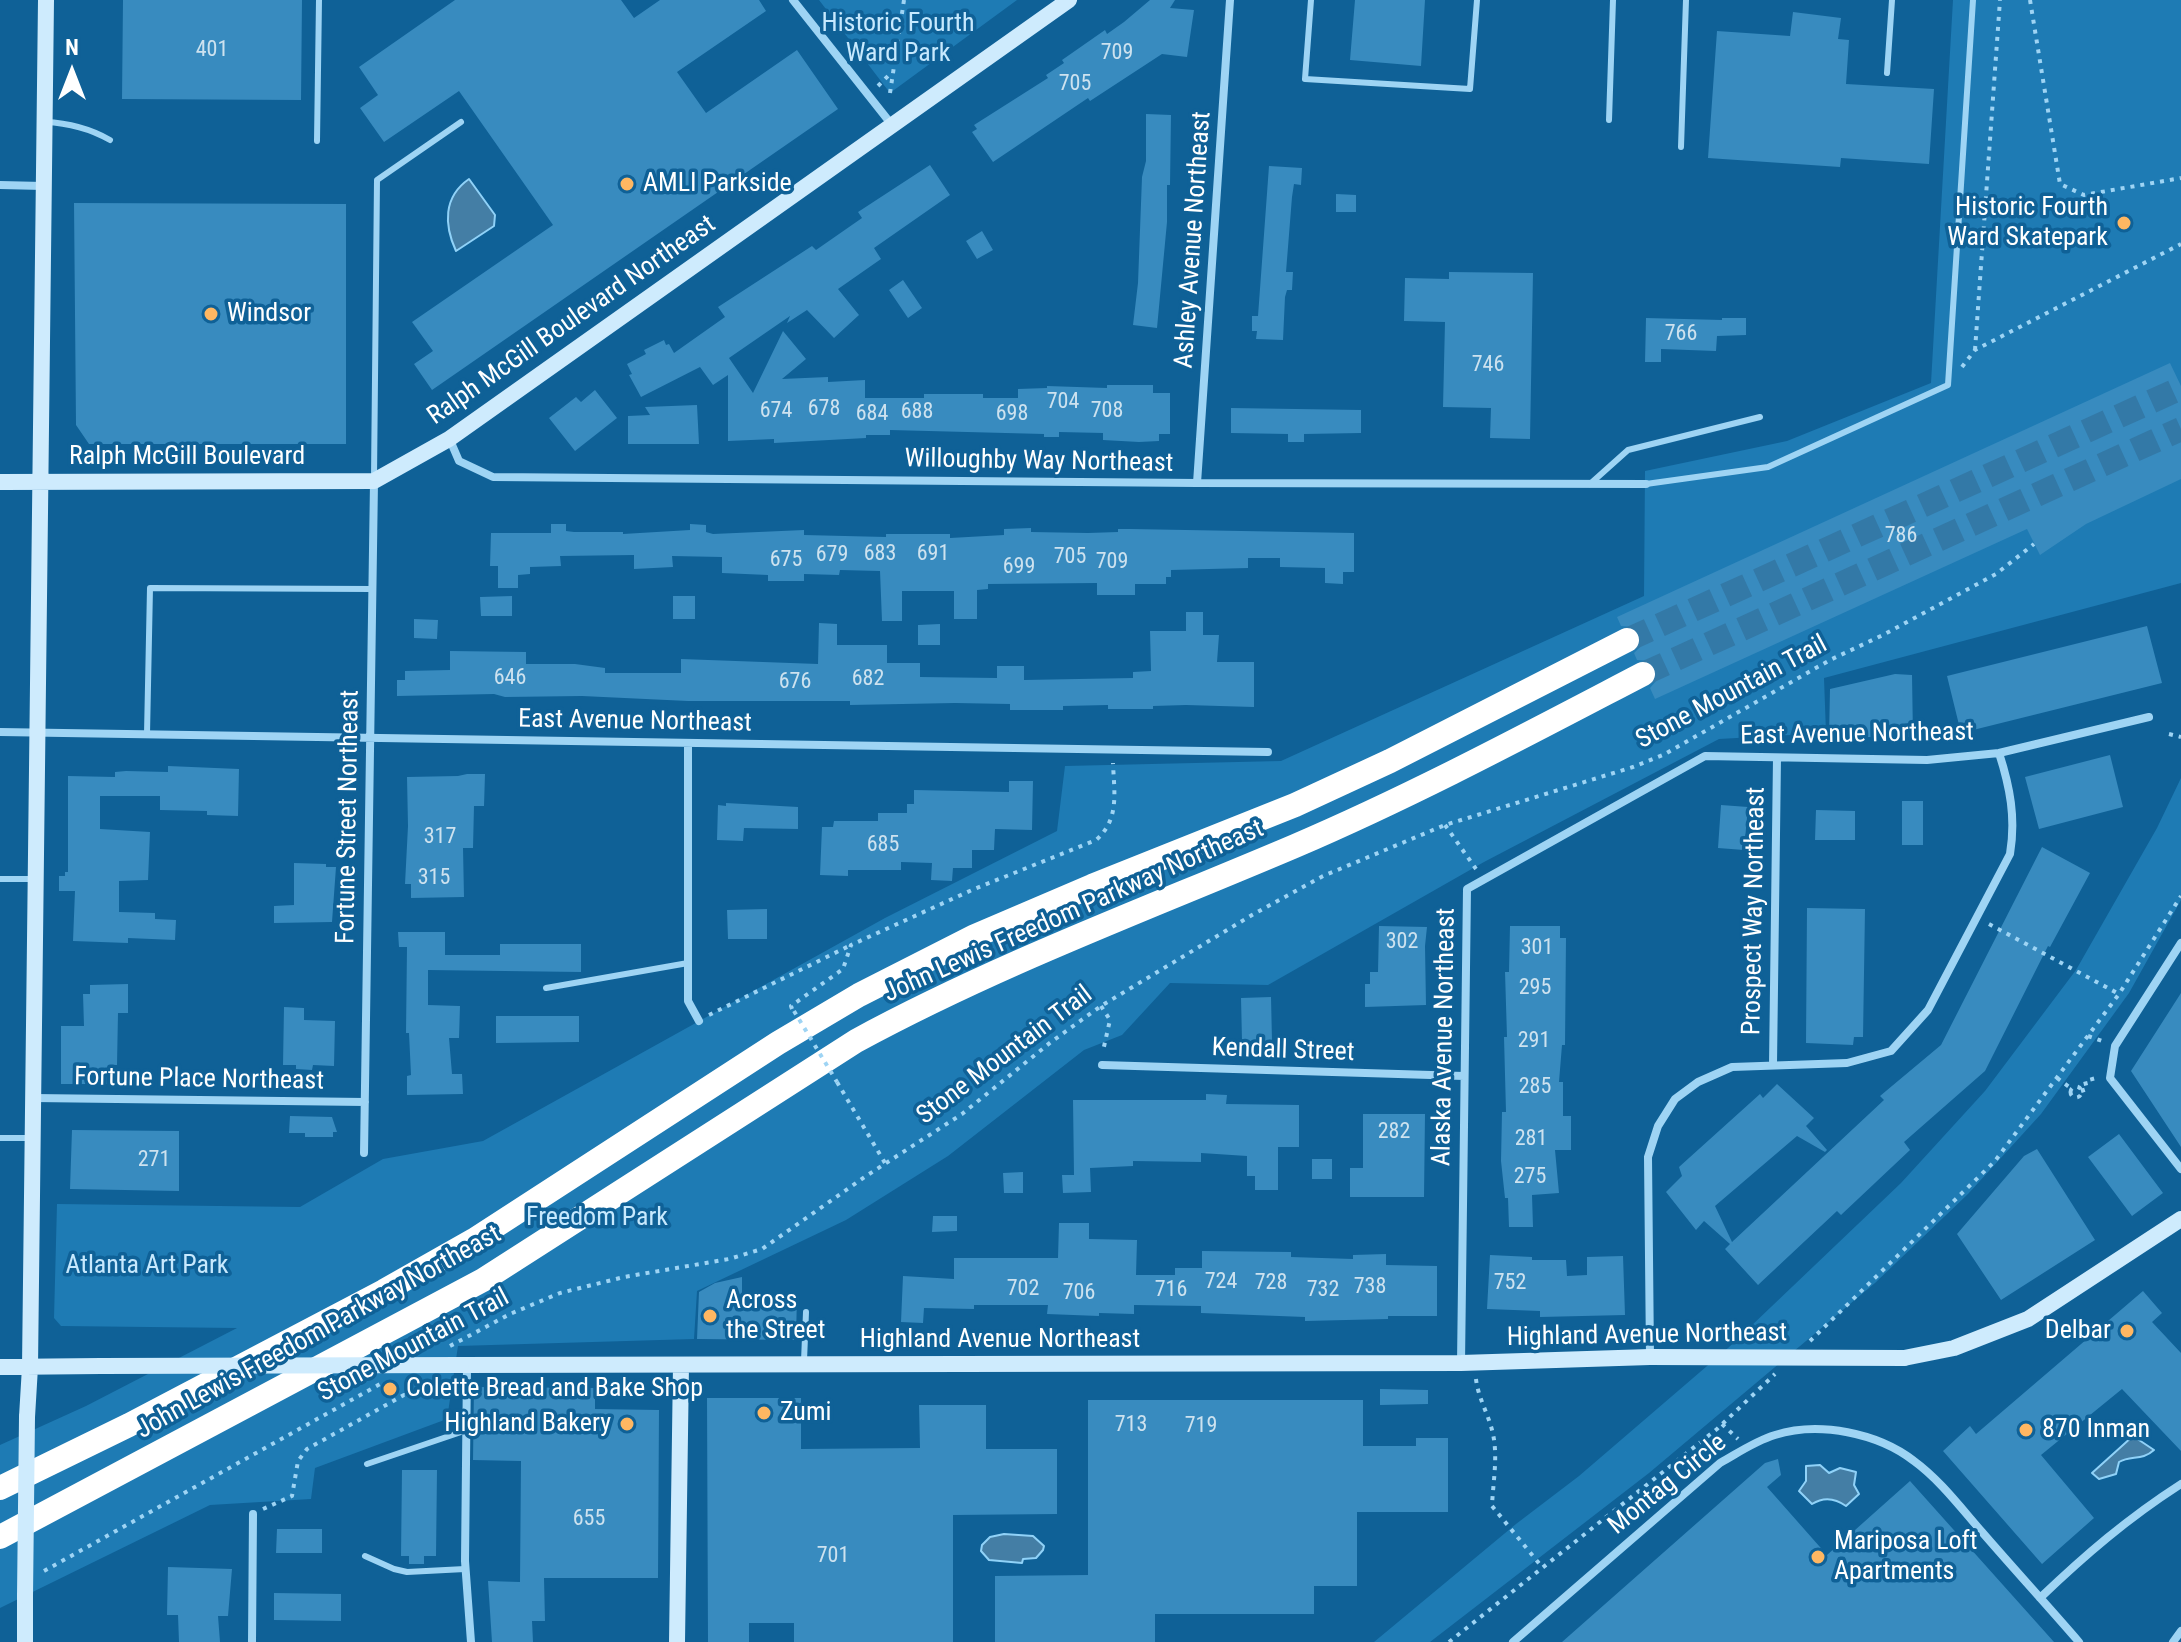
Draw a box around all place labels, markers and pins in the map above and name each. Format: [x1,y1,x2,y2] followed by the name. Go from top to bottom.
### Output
[643,168,792,200] place label: AMLI Parkside
[618,175,636,193] marker: AMLI Parkside
[1947,192,2108,254] place label: Historic Fourth Ward Skatepark
[2115,214,2133,232] marker: Historic Fourth Ward Skatepark
[227,298,311,330] place label: Windsor
[202,305,220,323] marker: Windsor
[726,1285,825,1346] place label: Across the Street
[701,1307,719,1325] marker: Across the Street
[2045,1315,2111,1347] place label: Delbar
[2118,1322,2136,1340] marker: Delbar
[406,1373,703,1405] place label: Colette Bread and Bake Shop
[381,1380,399,1398] marker: Colette Bread and Bake Shop
[780,1397,831,1429] place label: Zumi
[755,1404,773,1422] marker: Zumi
[444,1408,611,1440] place label: Highland Bakery
[2042,1414,2150,1446] place label: 870 Inman
[618,1415,636,1433] marker: Highland Bakery
[2017,1421,2035,1439] marker: 870 Inman
[1834,1526,1977,1588] place label: Mariposa Loft Apartments
[1809,1548,1827,1566] marker: Mariposa Loft Apartments

